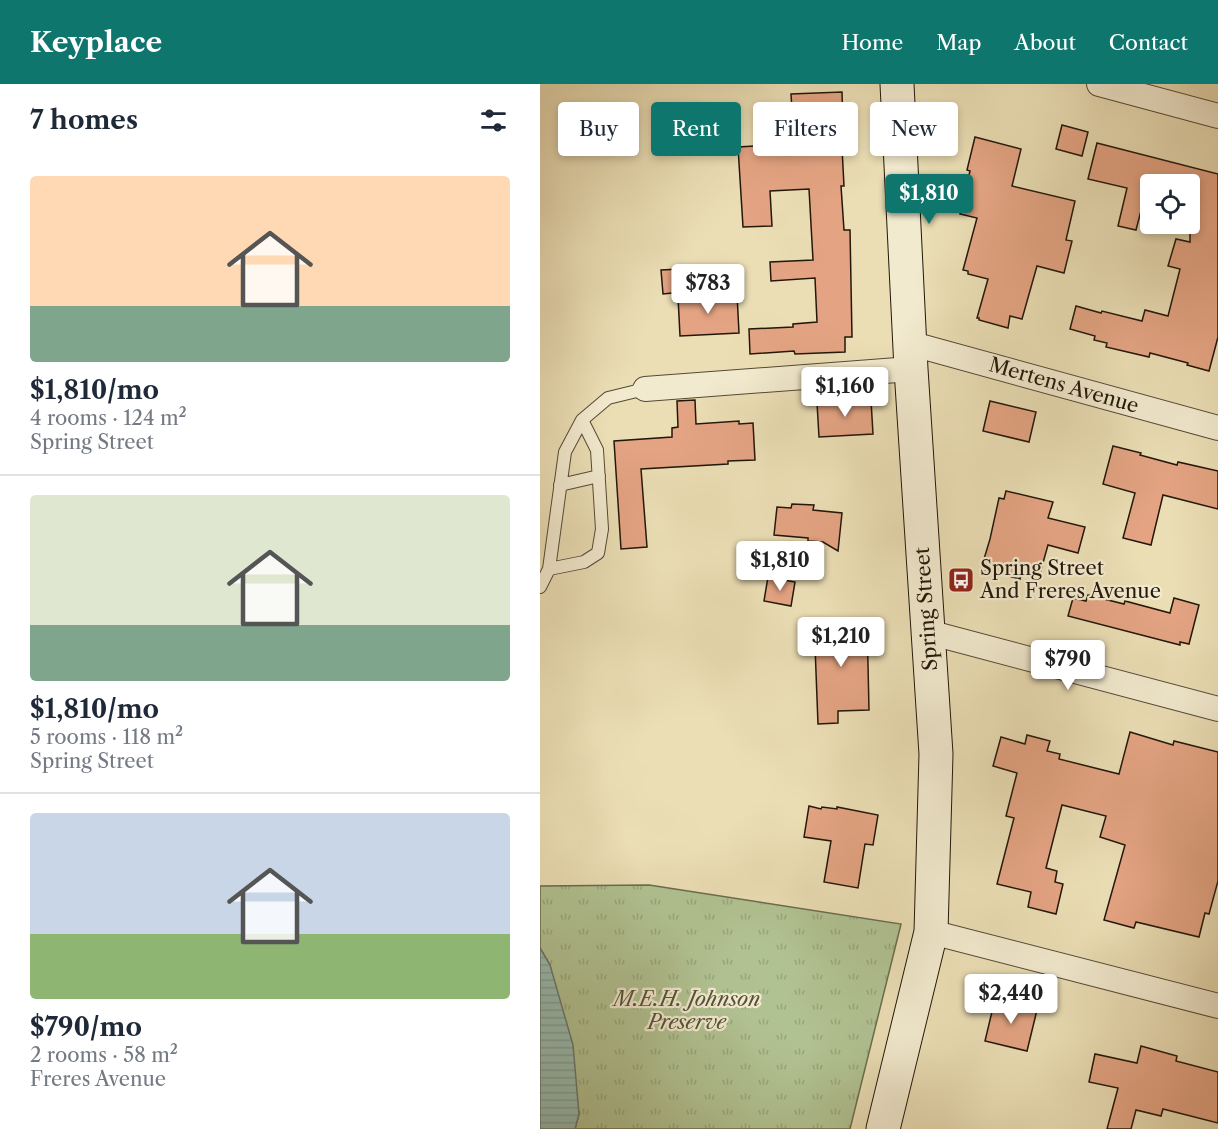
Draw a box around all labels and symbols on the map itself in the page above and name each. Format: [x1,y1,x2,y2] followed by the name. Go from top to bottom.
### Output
[880,174,978,225] pin: $1,810
[672,264,744,315] pin: $783
[986,352,1142,418] street label: Mertens Avenue
[796,367,894,418] pin: $1,160
[731,541,829,592] pin: $1,810
[910,546,942,672] street label: Spring Street
[979,556,1161,603] place label: Spring Street And Freres Avenue
[946,565,976,595] bus stop icon: Spring Street And Freres Avenue
[792,617,890,668] pin: $1,210
[1032,640,1104,691] pin: $790
[962,974,1060,1025] pin: $2,440
[612,987,760,1034] park label: M.E.H. Johnson Preserve

